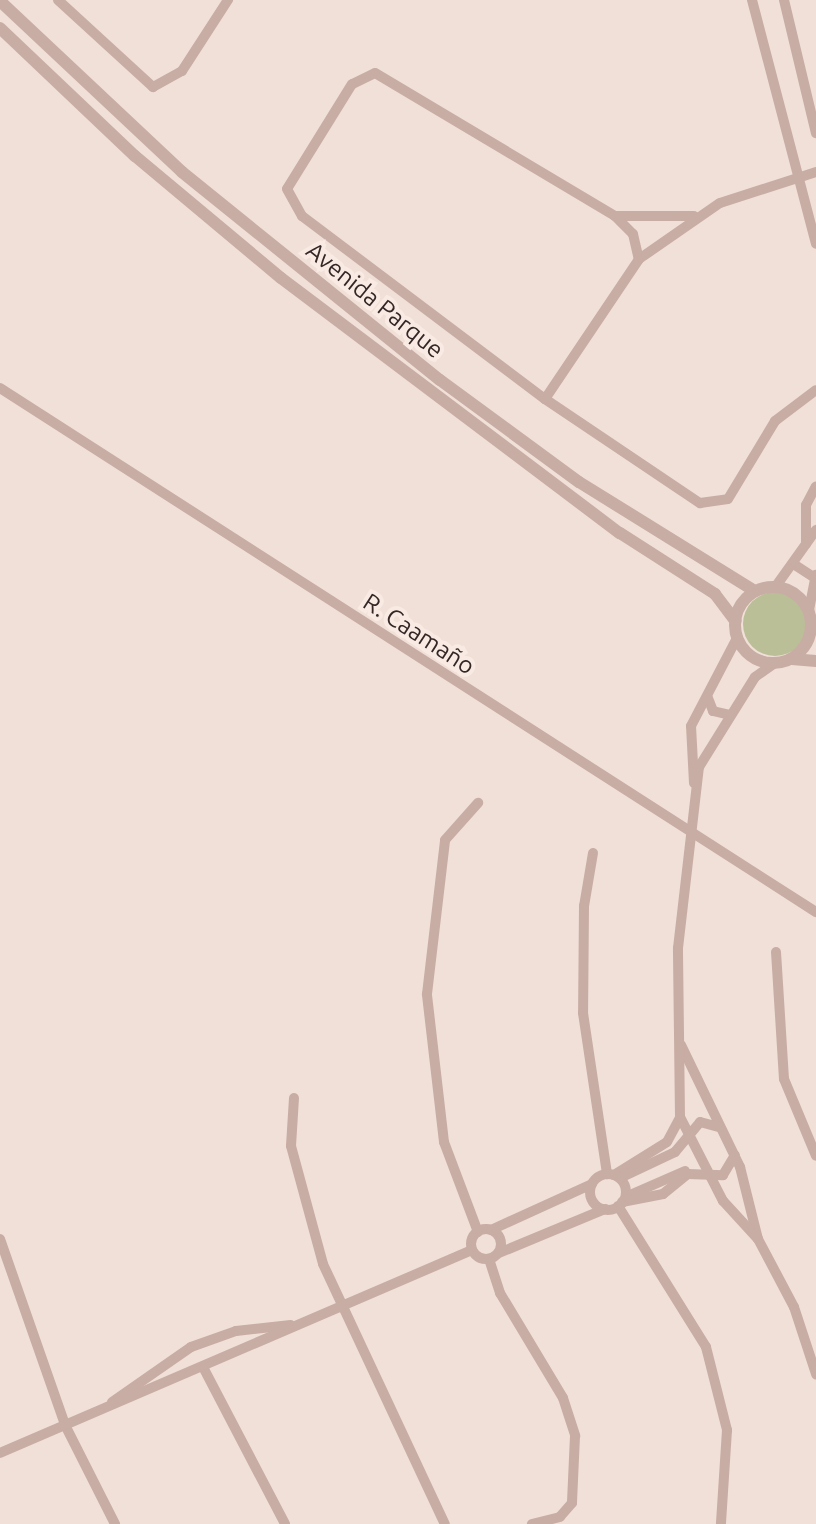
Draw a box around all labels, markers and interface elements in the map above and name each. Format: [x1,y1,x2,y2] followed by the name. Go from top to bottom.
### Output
[301,236,449,364] street label: Avenida Parque
[358,587,480,681] street label: R. Caamaño

